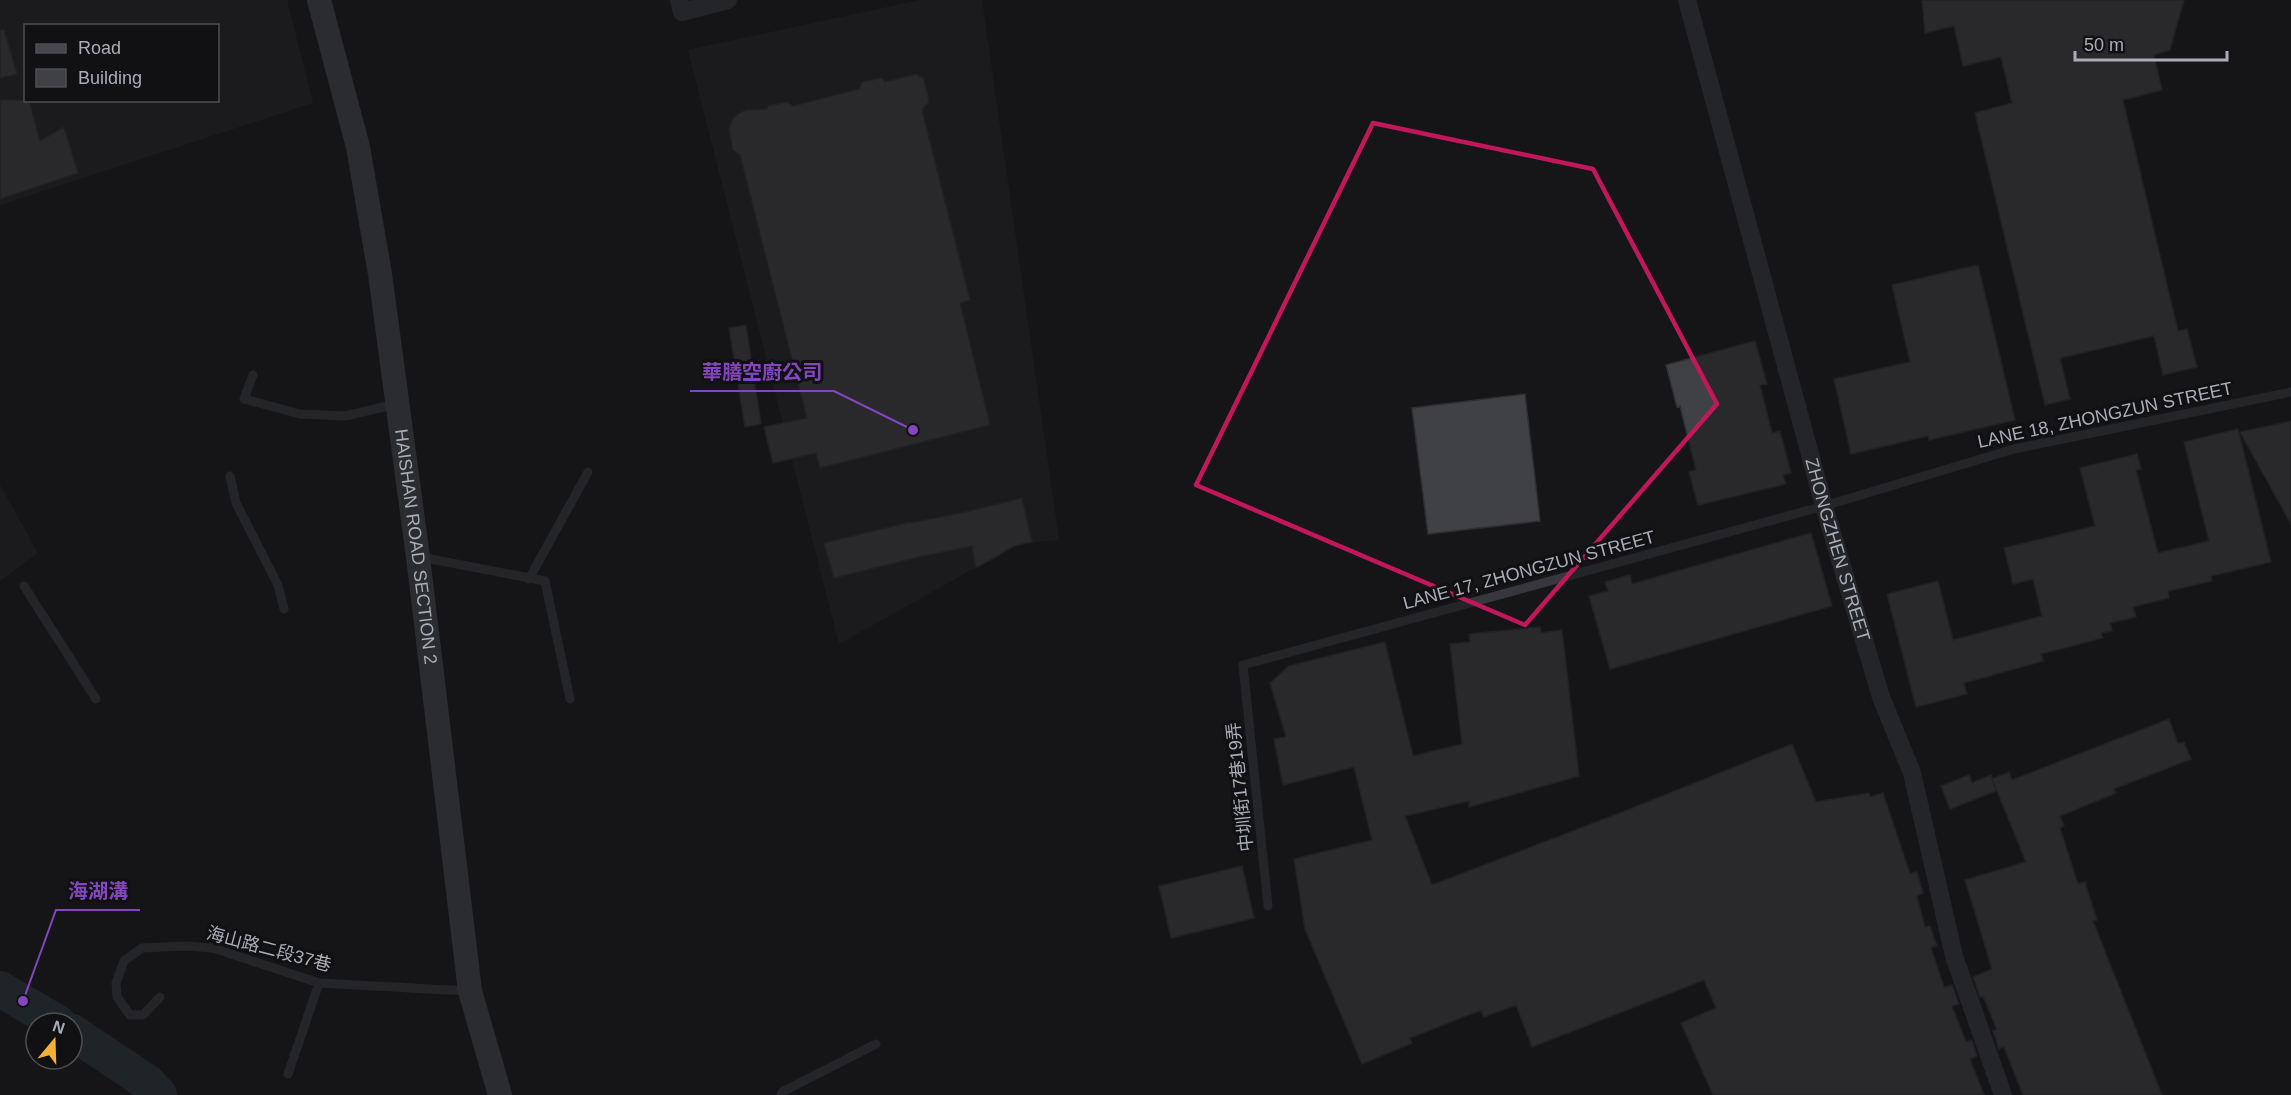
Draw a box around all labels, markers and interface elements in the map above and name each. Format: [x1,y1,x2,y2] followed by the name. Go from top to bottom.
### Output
[24,24,219,102] legend
[2075,24,2226,62] scale bar
[2084,35,2124,55] text: 50 m
[78,38,121,58] text: Road
[78,68,142,88] text: Building
[690,353,834,391] callout: 華膳空廚公司
[702,361,822,383] text: 華膳空廚公司
[1976,378,2234,452] street label: LANE 18, ZHONGZUN STREET
[391,428,441,666] street label: HAISHAN ROAD SECTION 2
[1801,456,1874,644] street label: ZHONGZHEN STREET
[1401,527,1657,613] street label: LANE 17, ZHONGZUN STREET
[1223,721,1257,853] street label: 中圳街17巷19弄
[56,872,140,910] callout: 海湖溝
[68,880,128,902] text: 海湖溝
[205,923,333,975] street label: 海山路二段37巷
[24,1011,84,1071] north arrow
[50,1017,67,1037] text: N

